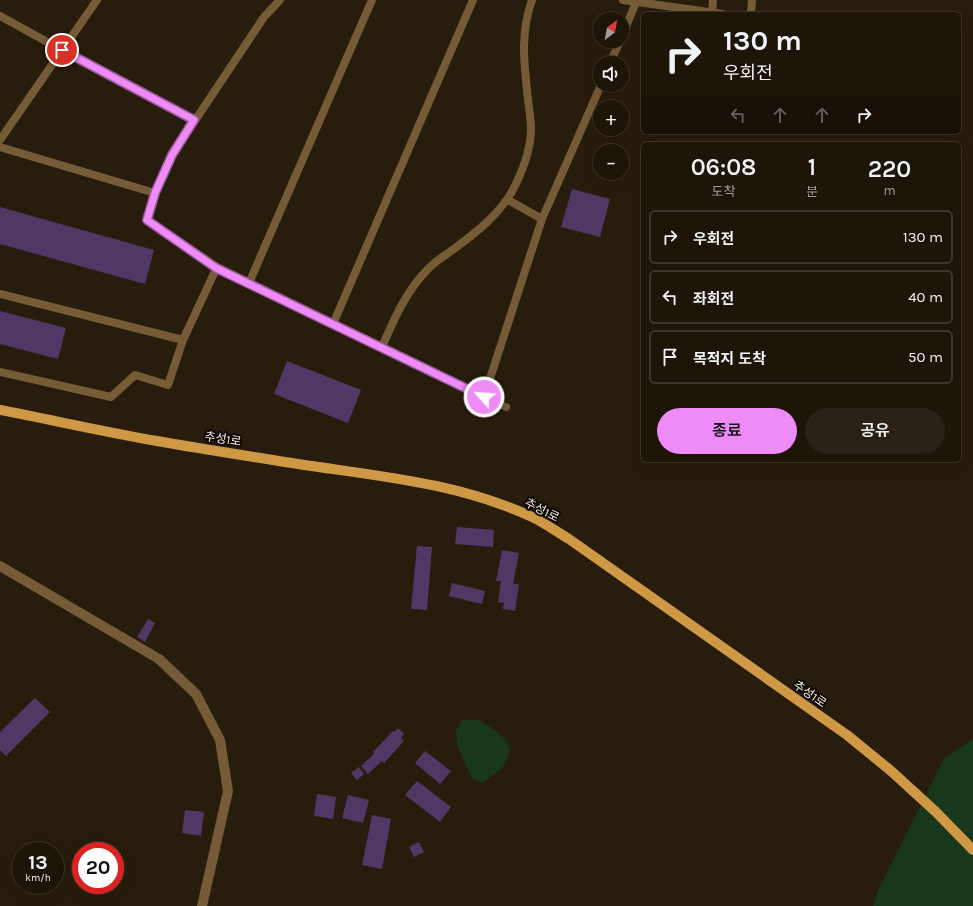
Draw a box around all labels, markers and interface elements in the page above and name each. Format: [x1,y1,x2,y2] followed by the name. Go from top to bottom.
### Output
[593,12,629,48] north arrow
[593,12,629,180] map controls
[723,24,802,57] text: 130 m
[657,28,709,80] icon: right
[45,33,79,67] pin
[51,39,73,61] icon: arrive
[593,56,629,92] button: sound
[723,62,773,84] text: 우회전
[593,100,629,136] button: +
[727,104,749,126] icon: left
[769,104,791,126] icon: ahead
[811,104,833,126] icon: ahead
[853,104,875,126] icon: right
[593,144,629,180] button: −
[691,153,756,181] text: 06:08
[808,153,816,181] text: 1
[868,155,911,183] text: 220
[883,183,896,198] text: m
[712,184,735,199] text: 도착
[806,184,818,199] text: 분
[659,226,681,248] icon: right
[903,228,943,246] text: 130 m
[693,230,734,248] text: 우회전
[659,286,681,308] icon: left
[908,288,943,306] text: 40 m
[693,290,734,308] text: 좌회전
[659,346,681,368] icon: arrive
[908,348,943,366] text: 50 m
[693,350,766,368] text: 목적지 도착
[463,376,505,418] position arrow
[657,408,797,454] button: 종료
[805,408,945,454] button: 공유
[204,429,242,449] street label: 추성1로
[522,495,562,525] street label: 추성1로
[791,678,829,710] street label: 추성1로
[72,842,124,894] speed limit sign: 20
[28,851,48,874] text: 13
[25,872,51,884] text: km/h

